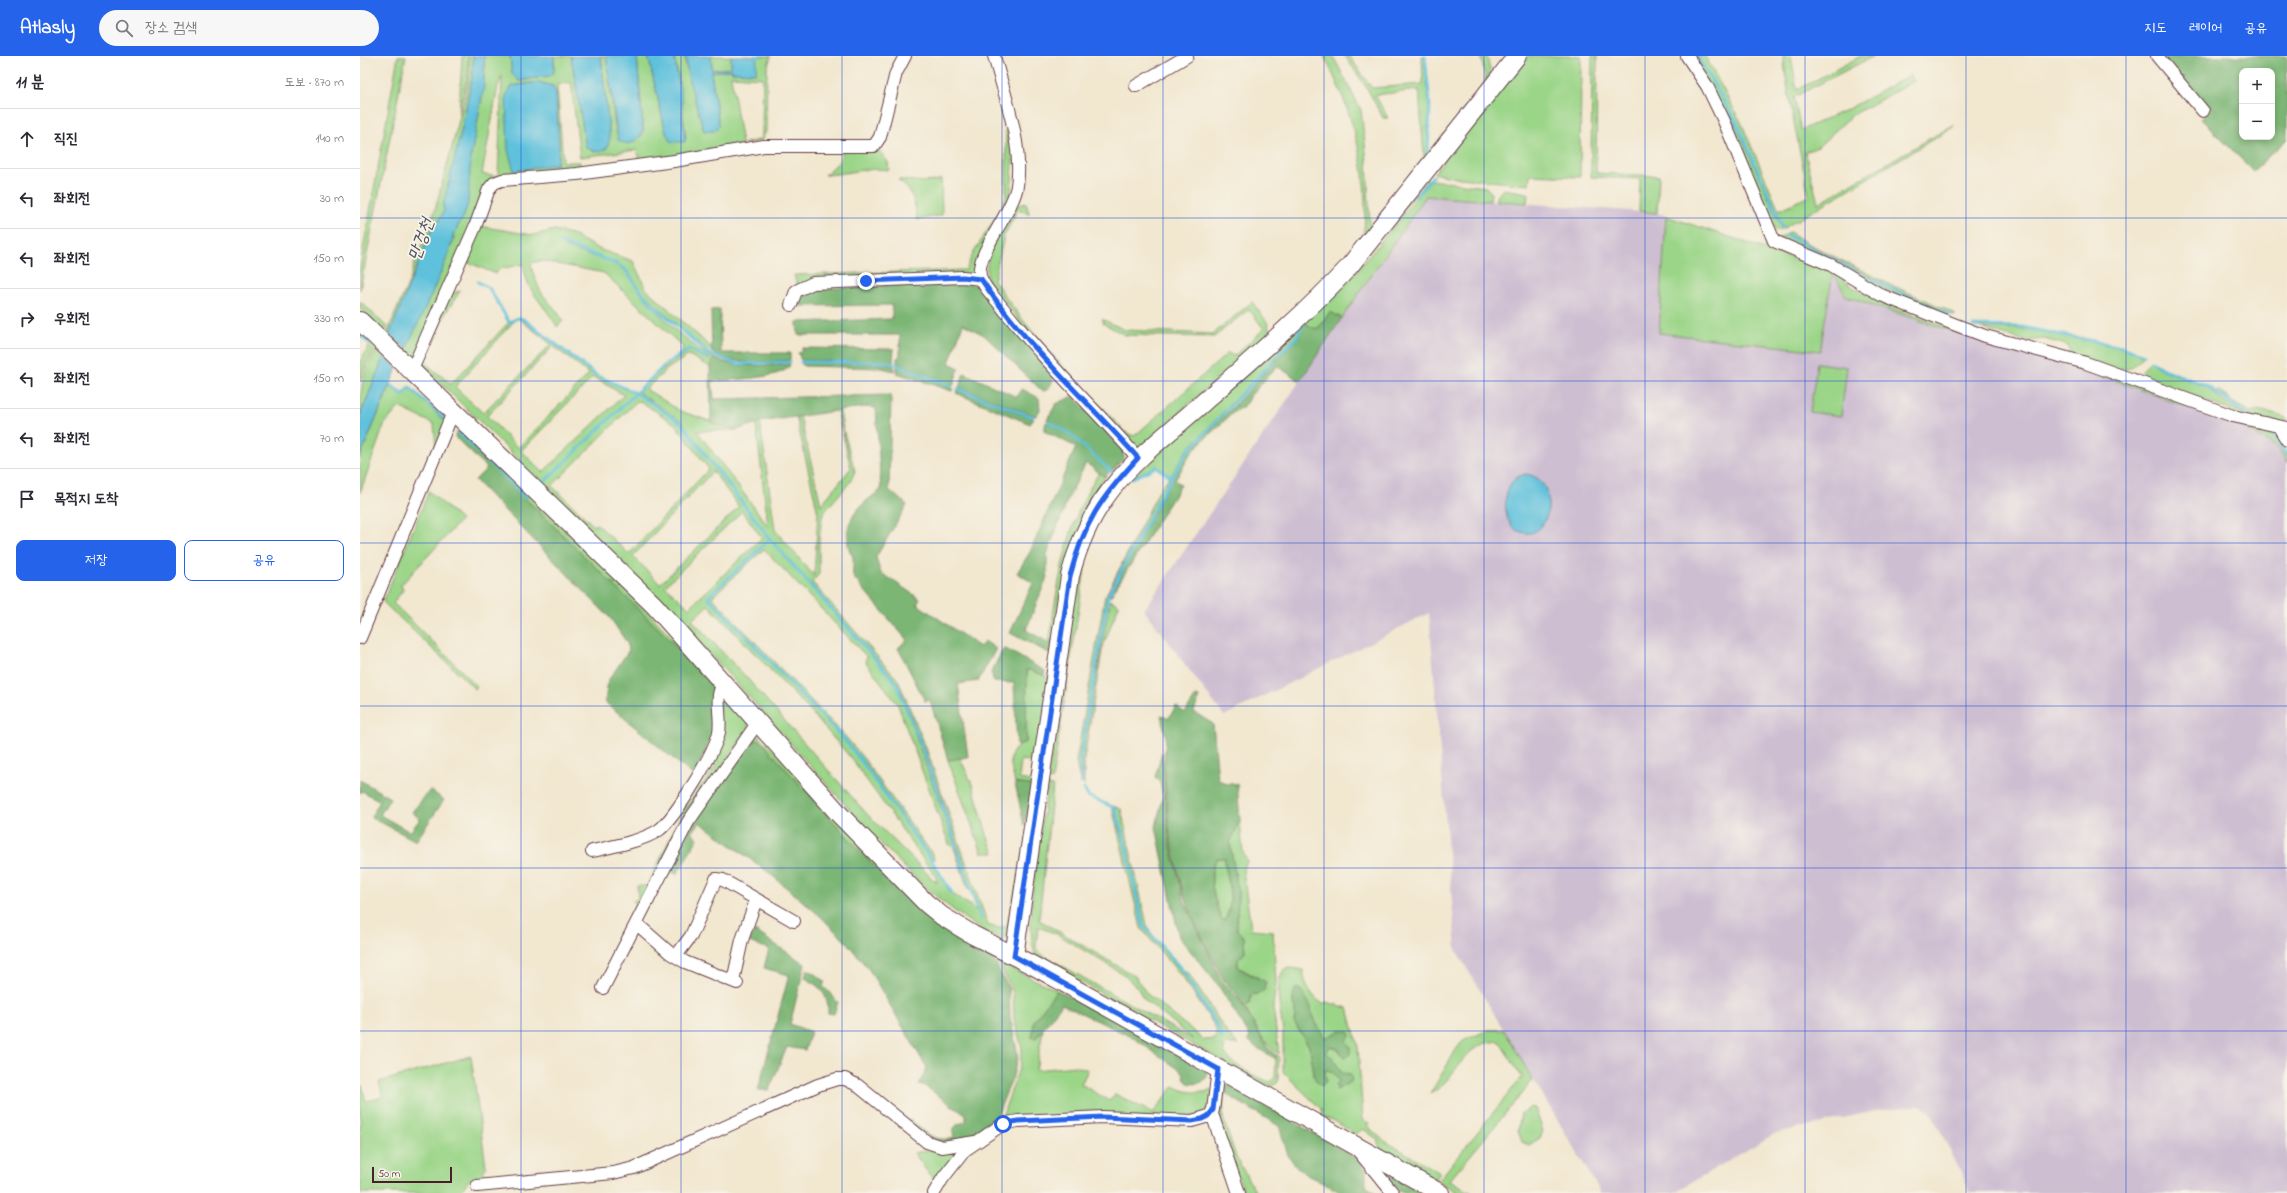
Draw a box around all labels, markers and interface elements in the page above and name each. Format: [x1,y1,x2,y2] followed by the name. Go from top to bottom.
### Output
[99,10,379,46] search box
[20,15,75,42] text: Atlasly
[113,17,135,39] icon: search
[145,17,197,39] text: 장소 검색
[2144,18,2167,39] text: 지도
[2189,18,2222,39] text: 레이어
[2244,18,2267,39] text: 공유
[2239,68,2275,140] map controls
[2239,68,2275,104] button: +
[16,70,45,95] text: 11 분
[285,73,344,92] text: 도보 · 870 m
[2239,104,2275,140] button: −
[16,128,38,150] icon: ahead
[54,128,78,150] text: 직진
[316,129,344,148] text: 140 m
[16,188,38,210] icon: left
[54,188,90,210] text: 좌회전
[320,189,344,208] text: 30 m
[402,214,442,265] water label: 만겅천
[16,248,38,270] icon: left
[54,248,90,270] text: 좌회전
[313,249,344,268] text: 150 m
[857,272,875,290] route end
[16,308,38,330] icon: right
[54,308,90,330] text: 우회전
[314,309,344,328] text: 330 m
[16,368,38,390] icon: left
[54,368,90,390] text: 좌회전
[313,369,344,388] text: 150 m
[16,428,38,450] icon: left
[54,428,90,450] text: 좌회전
[320,429,344,448] text: 70 m
[16,488,38,510] icon: arrive
[54,488,118,510] text: 목적지 도착
[16,540,176,581] button: 저장
[184,540,344,581] button: 공유
[994,1115,1012,1133] route start
[372,1165,452,1184] scale bar
[378,1166,400,1182] text: 50 m

